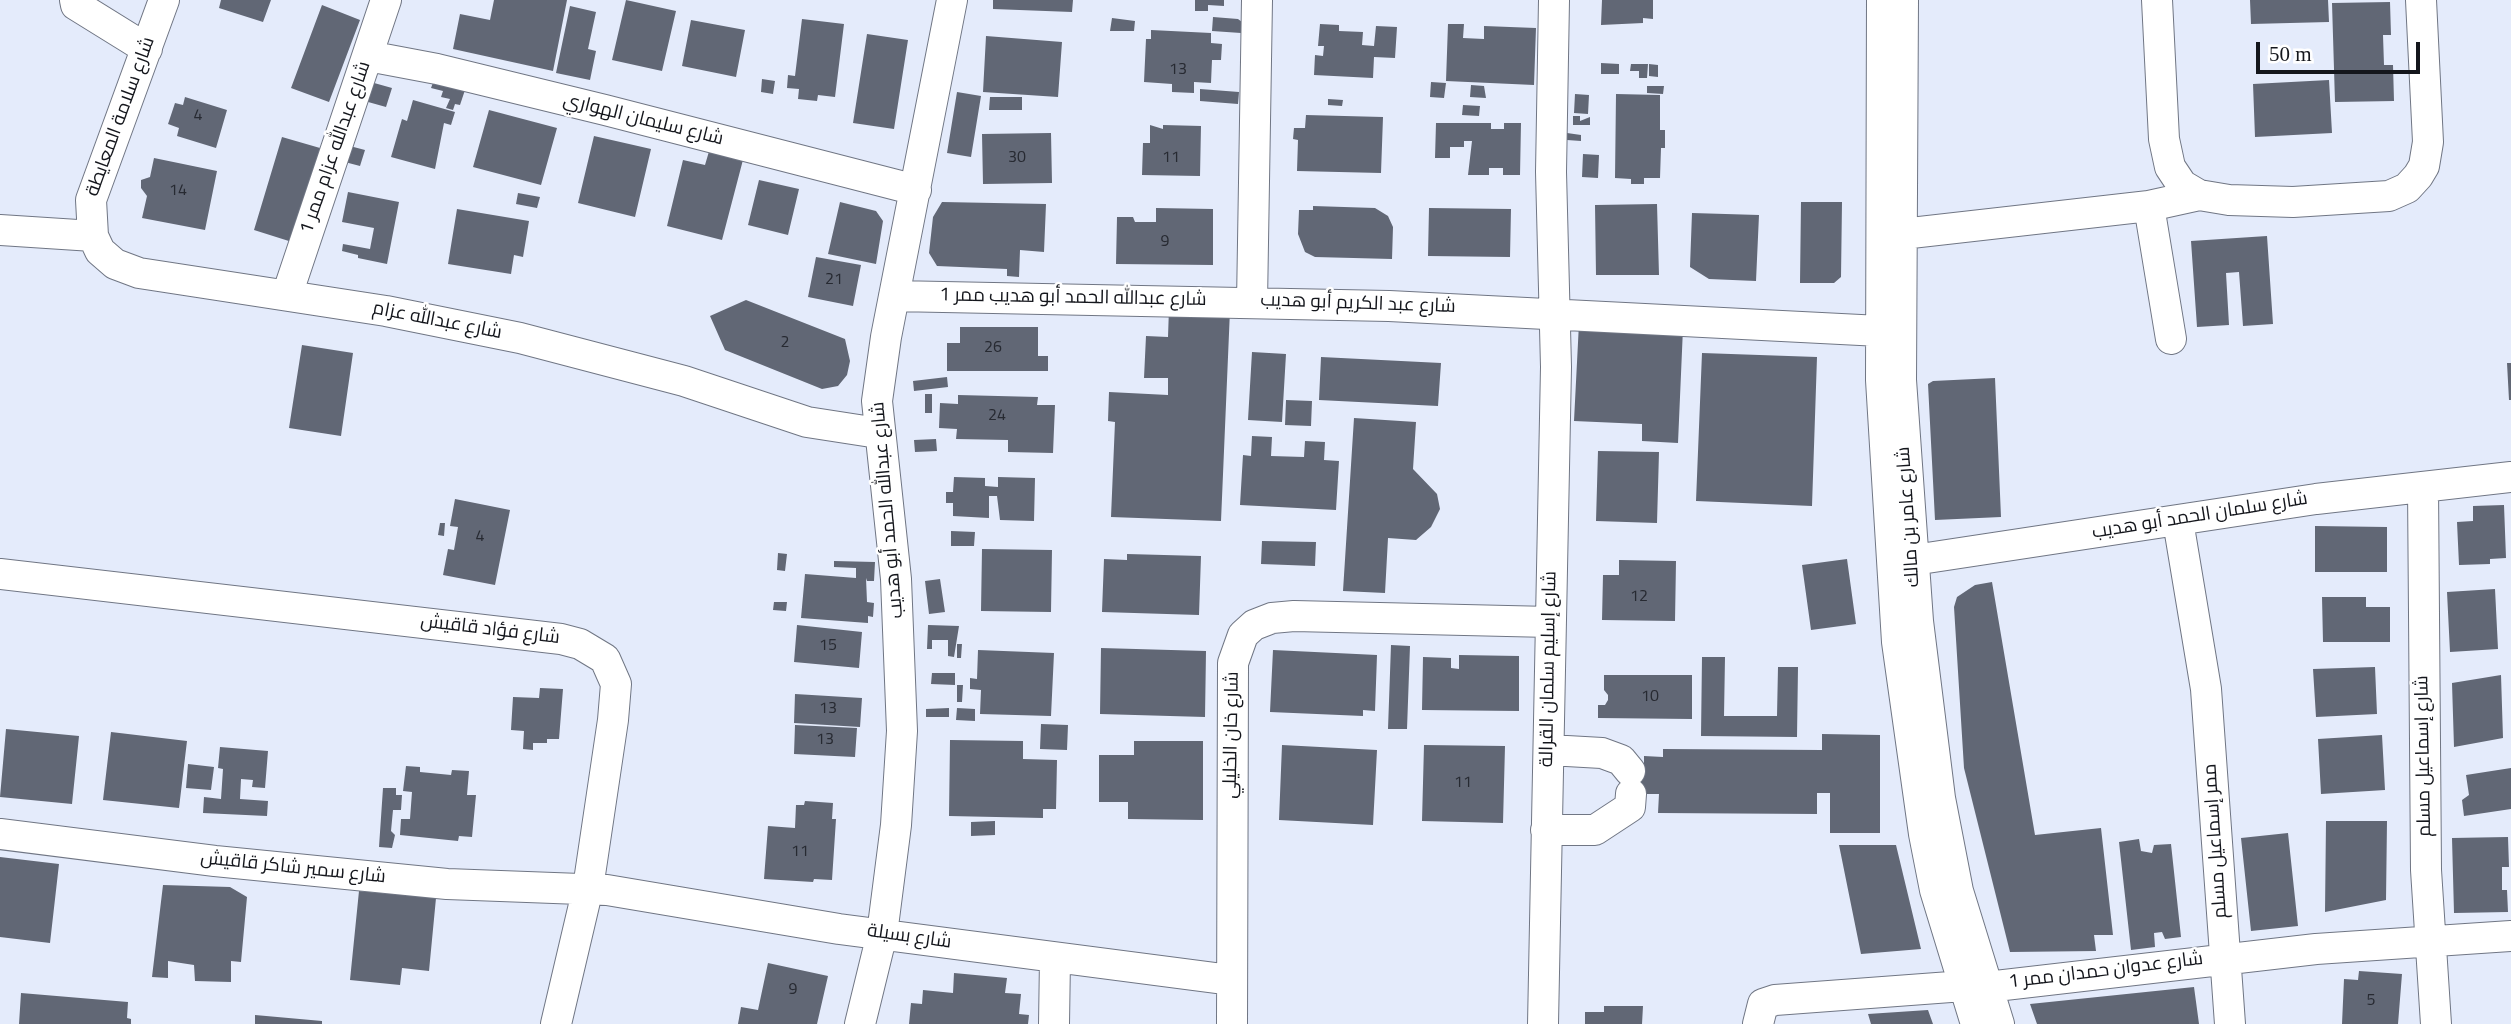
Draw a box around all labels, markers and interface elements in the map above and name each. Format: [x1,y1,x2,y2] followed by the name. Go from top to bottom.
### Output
[2259,28,2424,72] scale bar
[83,34,161,200] street label: شارع سلامة المعايطة
[2269,42,2312,66] text: 50 m
[297,59,377,237] street label: شارع عبدالله عزام ممر 1
[1169,61,1187,81] house number: 13
[560,90,726,152] street label: شارع سليمان الهواري
[194,107,202,127] house number: 4
[1008,149,1026,169] house number: 30
[1162,149,1180,169] house number: 11
[169,182,187,202] house number: 14
[1161,233,1169,253] house number: 9
[825,271,843,291] house number: 21
[939,285,1207,313] street label: شارع عبدالله الحمد أبو هديب ممر 1
[1260,290,1456,320] street label: شارع عبد الكريم أبو هديب
[370,298,504,346] street label: شارع عبدالله عزام
[781,334,789,354] house number: 2
[984,339,1002,359] house number: 26
[868,401,910,619] street label: شارع عبدالله الحمد أبو هديب
[988,407,1006,427] house number: 24
[1894,446,1926,588] street label: شارع عامر بن مالك
[2091,489,2309,545] street label: شارع سلمان الحمد أبو هديب
[476,528,484,548] house number: 4
[1537,571,1563,767] street label: شارع إسليم سلمان القرالة
[1630,588,1648,608] house number: 12
[419,611,561,651] street label: شارع فؤاد قاقيش
[819,637,837,657] house number: 15
[1220,671,1246,799] street label: شارع خان الخليلي
[2412,675,2438,837] street label: شارع إسماعيل مسلم
[1641,688,1659,708] house number: 10
[819,700,837,720] house number: 13
[816,731,834,751] house number: 13
[2200,763,2234,919] street label: ممر إسماعيل مسلم
[1454,774,1472,794] house number: 11
[791,843,809,863] house number: 11
[199,848,387,890] street label: شارع سمير شاكر قاقيش
[865,921,953,955] street label: شارع بسيلة
[2007,949,2205,995] street label: شارع عدوان حمدان ممر 1
[789,981,797,1001] house number: 9
[2367,992,2375,1012] house number: 5

